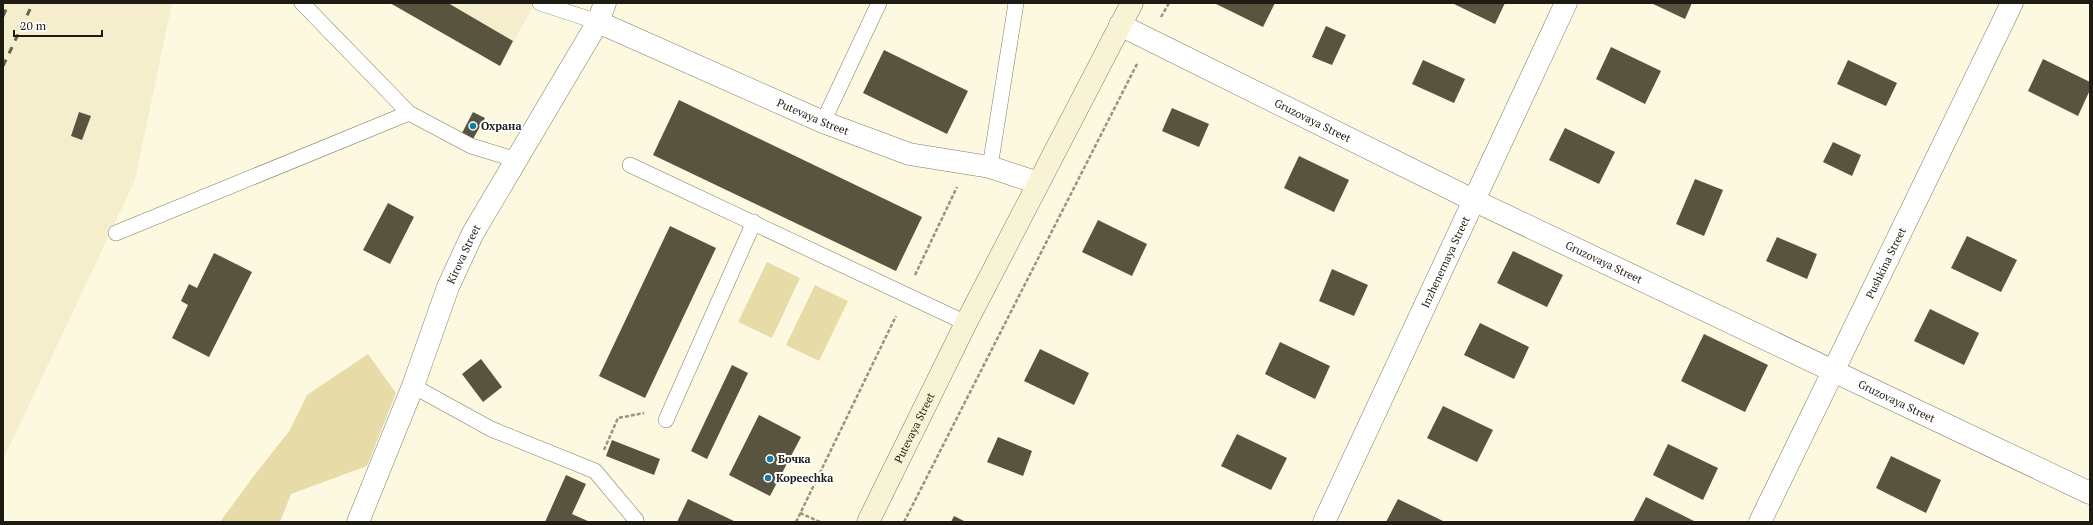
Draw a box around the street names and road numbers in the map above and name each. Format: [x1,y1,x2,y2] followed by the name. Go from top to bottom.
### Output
[775,95,851,138] street label: Putevaya Street
[1272,96,1353,145] street label: Gruzovaya Street
[1418,214,1473,310] street label: Inzhenernaya Street
[443,222,483,286] street label: Kirova Street
[1863,225,1909,301] street label: Pushkina Street
[1563,238,1645,286] street label: Gruzovaya Street
[1856,377,1937,425] street label: Gruzovaya Street
[891,390,938,465] street label: Putevaya Street

